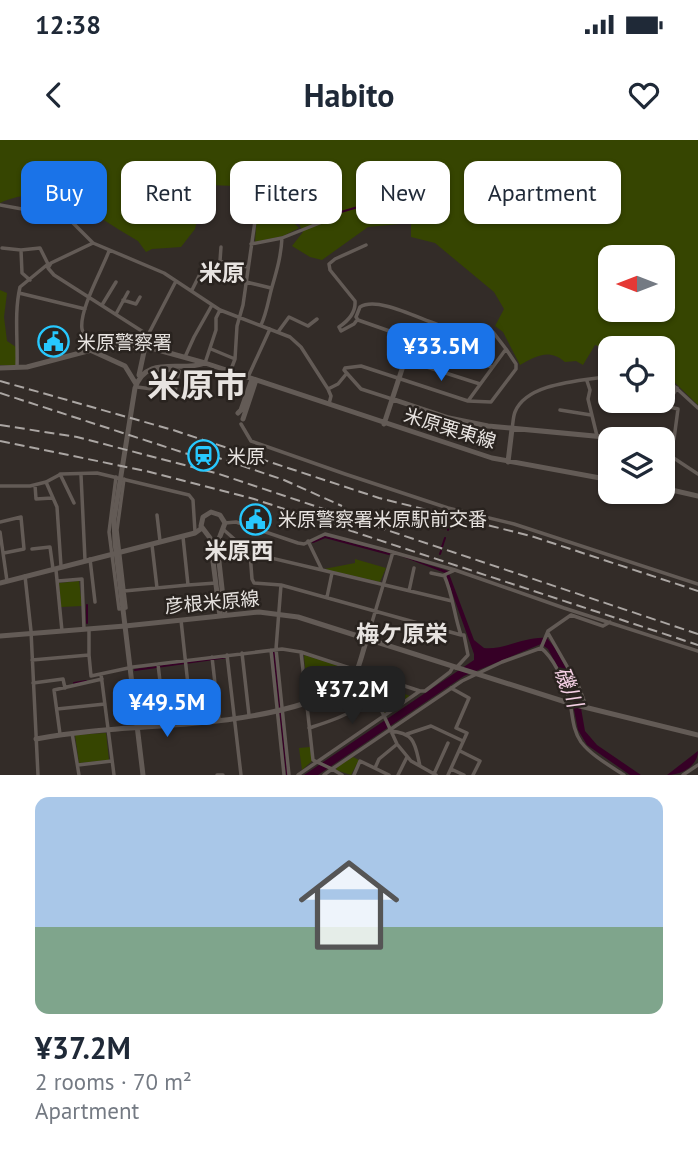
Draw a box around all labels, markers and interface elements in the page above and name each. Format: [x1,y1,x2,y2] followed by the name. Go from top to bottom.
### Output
[35,8,101,41] text: 12:38
[304,74,394,116] text: Habito
[35,76,73,114] icon: back
[625,76,663,114] icon: heart
[21,161,107,224] chip: Buy
[121,161,216,224] chip: Rent
[230,161,342,224] chip: Filters
[356,161,450,224] chip: New
[464,161,621,224] chip: Apartment
[598,245,676,322] north arrow
[598,245,675,504] map controls
[199,258,245,287] district label: 米原
[384,324,498,383] pin: ¥33.5M
[37,325,71,359] public building icon: 米原警察署
[77,330,172,354] place label: 米原警察署
[403,331,479,360] text: ¥33.5M
[598,336,675,413] button: locate
[148,363,247,406] district label: 米原市
[401,403,499,453] street label: 米原栗東線
[598,427,675,504] button: layers
[187,439,221,473] station icon: 米原
[227,444,265,468] place label: 米原
[238,502,272,536] public building icon: 米原警察署米原駅前交番
[278,507,487,531] place label: 米原警察署米原駅前交番
[205,536,274,565] district label: 米原西
[164,586,260,618] street label: 彦根米原線
[356,619,448,648] district label: 梅ケ原栄
[548,662,590,713] water label: 磯川
[295,666,409,726] pin: ¥37.2M
[315,674,389,703] text: ¥37.2M
[110,680,224,739] pin: ¥49.5M
[129,687,205,716] text: ¥49.5M
[286,842,412,968] icon: home
[35,1028,131,1067] text: ¥37.2M
[35,1067,192,1096] text: 2 rooms · 70 m²
[35,1096,139,1125] text: Apartment

